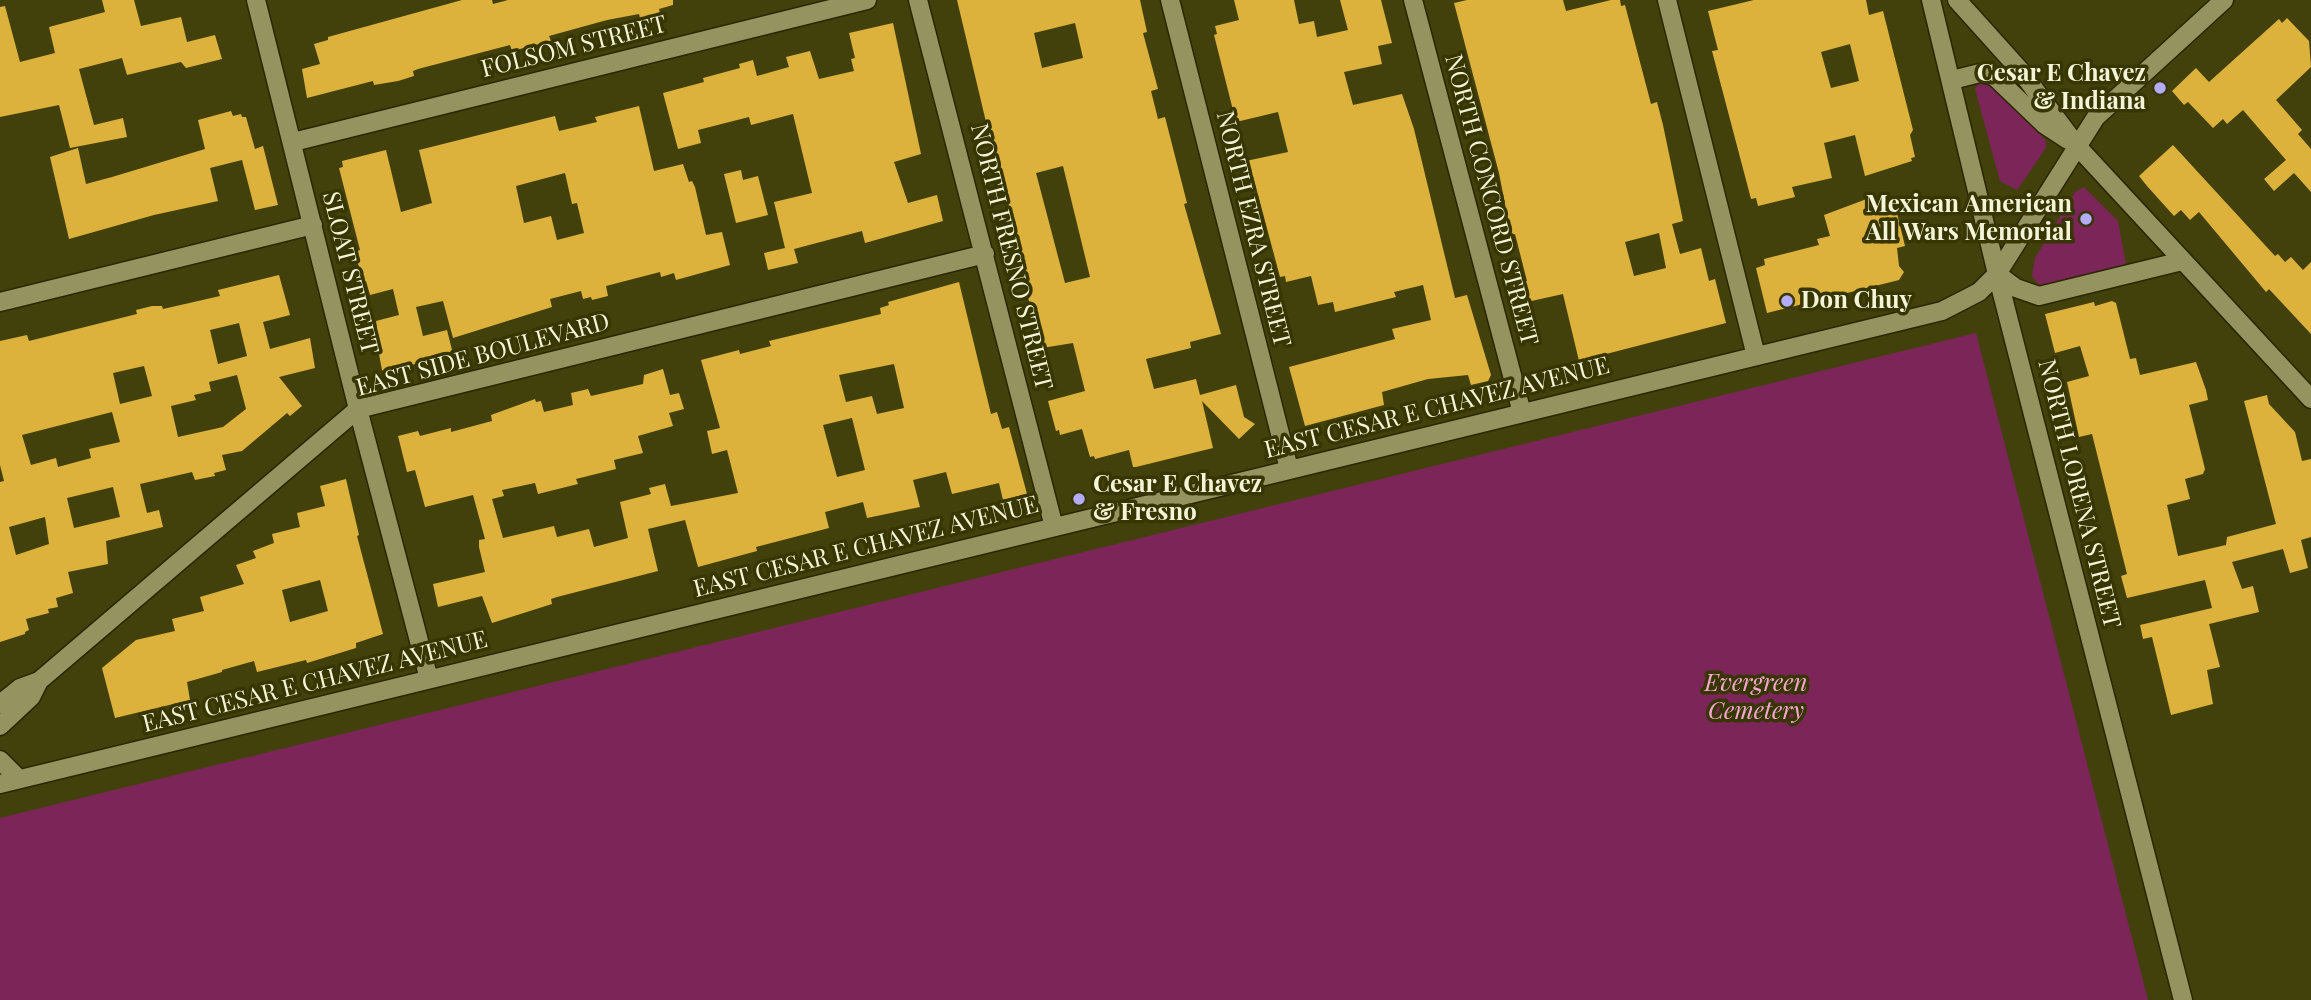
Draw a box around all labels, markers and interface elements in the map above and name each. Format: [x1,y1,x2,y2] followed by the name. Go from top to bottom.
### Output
[478,10,670,84] street label: FOLSOM STREET
[1438,51,1544,349] street label: NORTH CONCORD STREET
[1977,60,2146,116] place label: Cesar E Chavez & Indiana
[2152,80,2168,96] marker: Cesar E Chavez & Indiana
[1210,108,1296,350] street label: NORTH EZRA STREET
[964,121,1058,393] street label: NORTH FRESNO STREET
[316,189,384,357] street label: SLOAT STREET
[1866,191,2072,247] place label: Mexican American All Wars Memorial
[2078,211,2094,227] marker: Mexican American All Wars Memorial
[1801,287,1912,315] place label: Don Chuy
[1779,293,1795,309] marker: Don Chuy
[353,307,613,403] street label: EAST SIDE BOULEVARD
[1262,351,1612,465] street label: EAST CESAR E CHAVEZ AVENUE
[2032,357,2126,631] street label: NORTH LORENA STREET
[1093,471,1262,527] place label: Cesar E Chavez & Fresno
[691,490,1041,604] street label: EAST CESAR E CHAVEZ AVENUE
[1071,491,1087,507] marker: Cesar E Chavez & Fresno
[140,625,490,739] street label: EAST CESAR E CHAVEZ AVENUE
[1705,670,1807,726] park label: Evergreen Cemetery

